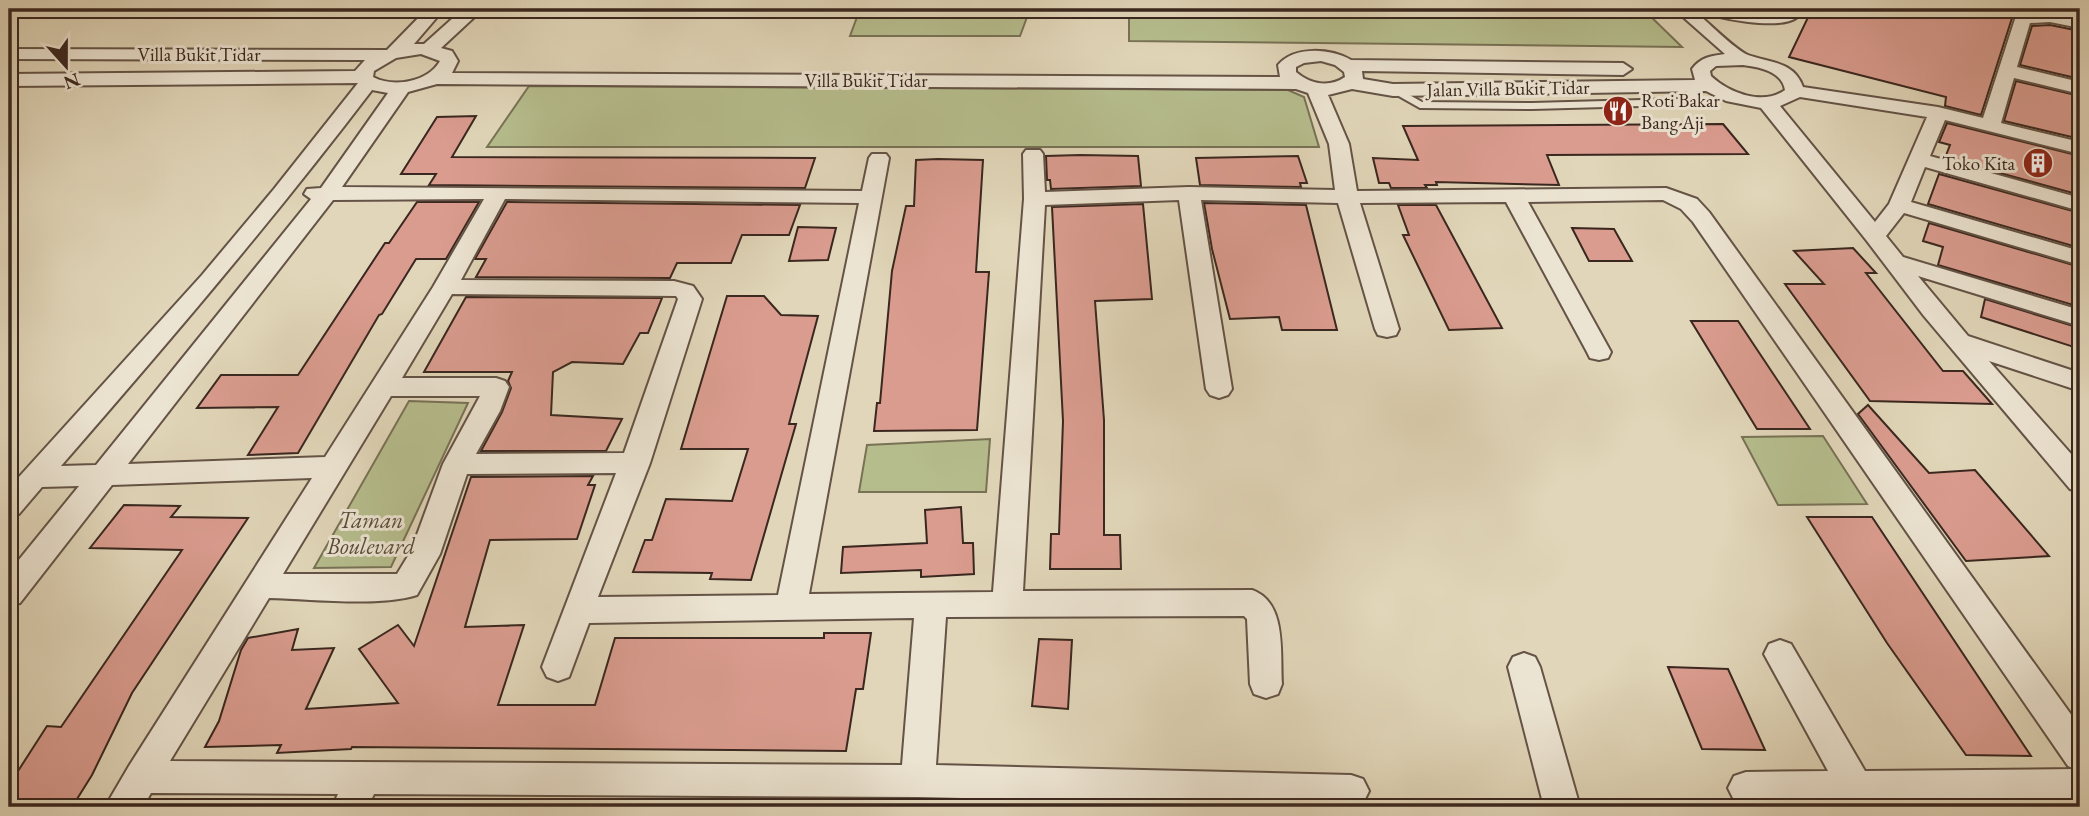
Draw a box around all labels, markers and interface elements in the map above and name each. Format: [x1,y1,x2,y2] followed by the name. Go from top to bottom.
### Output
[32,32,102,102] north arrow
[138,42,261,67] street label: Villa Bukit Tidar
[60,67,84,96] text: N
[805,68,928,93] street label: Villa Bukit Tidar
[1424,75,1590,102] street label: Jalan Villa Bukit Tidar
[1641,88,1721,135] place label: Roti Bakar Bang Aji
[1601,94,1635,128] restaurant icon: Roti Bakar Bang Aji
[2021,146,2055,180] building icon: Toko Kita
[1942,151,2015,176] place label: Toko Kita
[326,505,415,561] park label: Taman Boulevard

